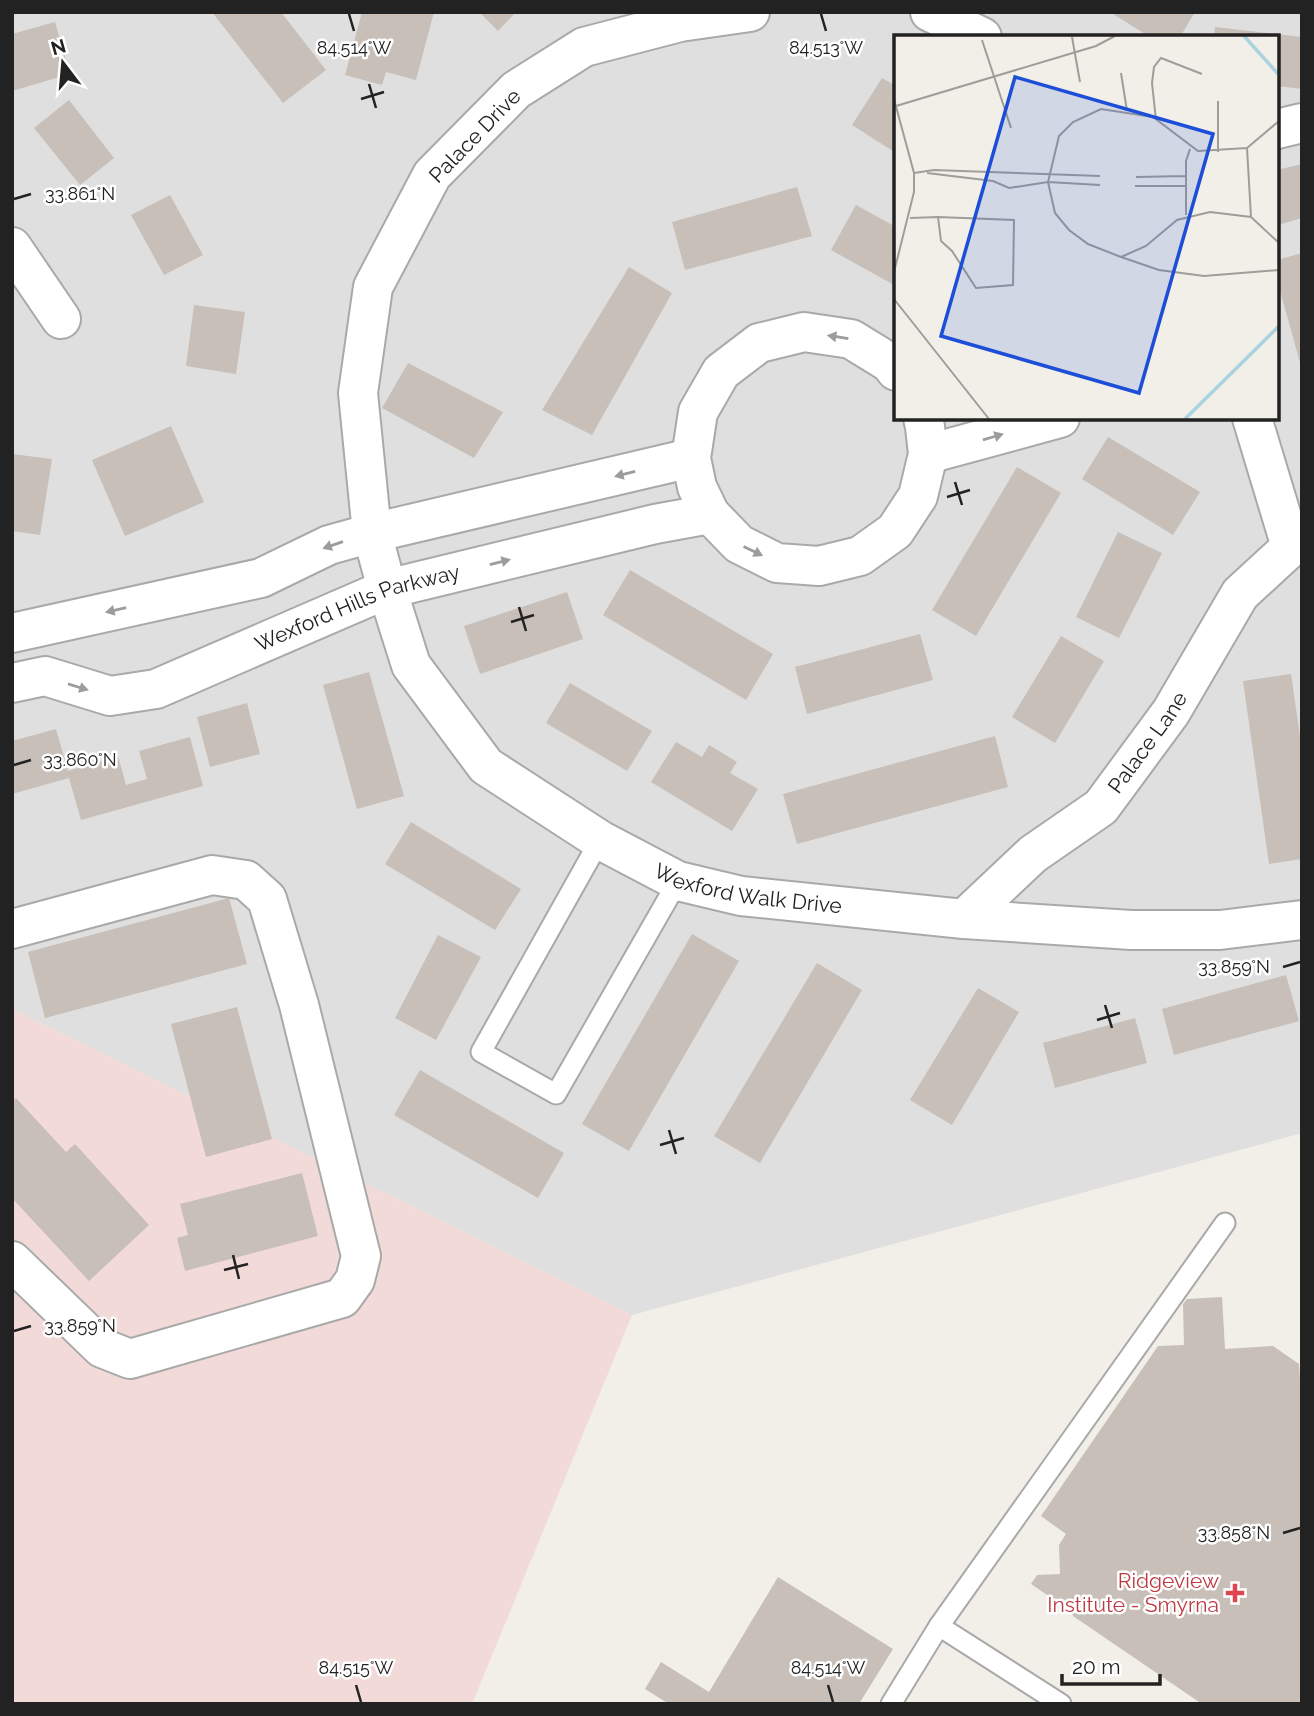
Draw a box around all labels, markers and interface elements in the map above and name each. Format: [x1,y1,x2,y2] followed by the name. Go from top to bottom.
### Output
[28,28,98,98] north arrow
[48,34,68,59] text: N
[894,35,1279,420] inset map
[317,37,391,58] text: 84.514°W
[789,37,863,58] text: 84.513°W
[424,84,526,188] street label: Palace Drive
[45,183,115,204] text: 33.861°N
[827,331,849,342] one-way arrow
[983,431,1005,442] one-way arrow
[614,469,636,480] one-way arrow
[322,540,343,551] one-way arrow
[743,545,763,557] one-way arrow
[489,556,511,567] one-way arrow
[251,559,462,657] street label: Wexford Hills Parkway
[105,605,127,616] one-way arrow
[68,682,89,692] one-way arrow
[1102,687,1192,798] street label: Palace Lane
[43,749,117,770] text: 33.860°N
[650,858,843,918] street label: Wexford Walk Drive
[1198,956,1270,977] text: 33.859°N
[44,1315,116,1336] text: 33.859°N
[1198,1522,1270,1543] text: 33.858°N
[1047,1568,1219,1617] place label: Ridgeview Institute - Smyrna
[1225,1583,1245,1603] marker: Ridgeview Institute - Smyrna
[1062,1642,1160,1686] scale bar
[1072,1654,1120,1679] text: 20 m
[319,1657,394,1678] text: 84.515°W
[791,1657,865,1678] text: 84.514°W

